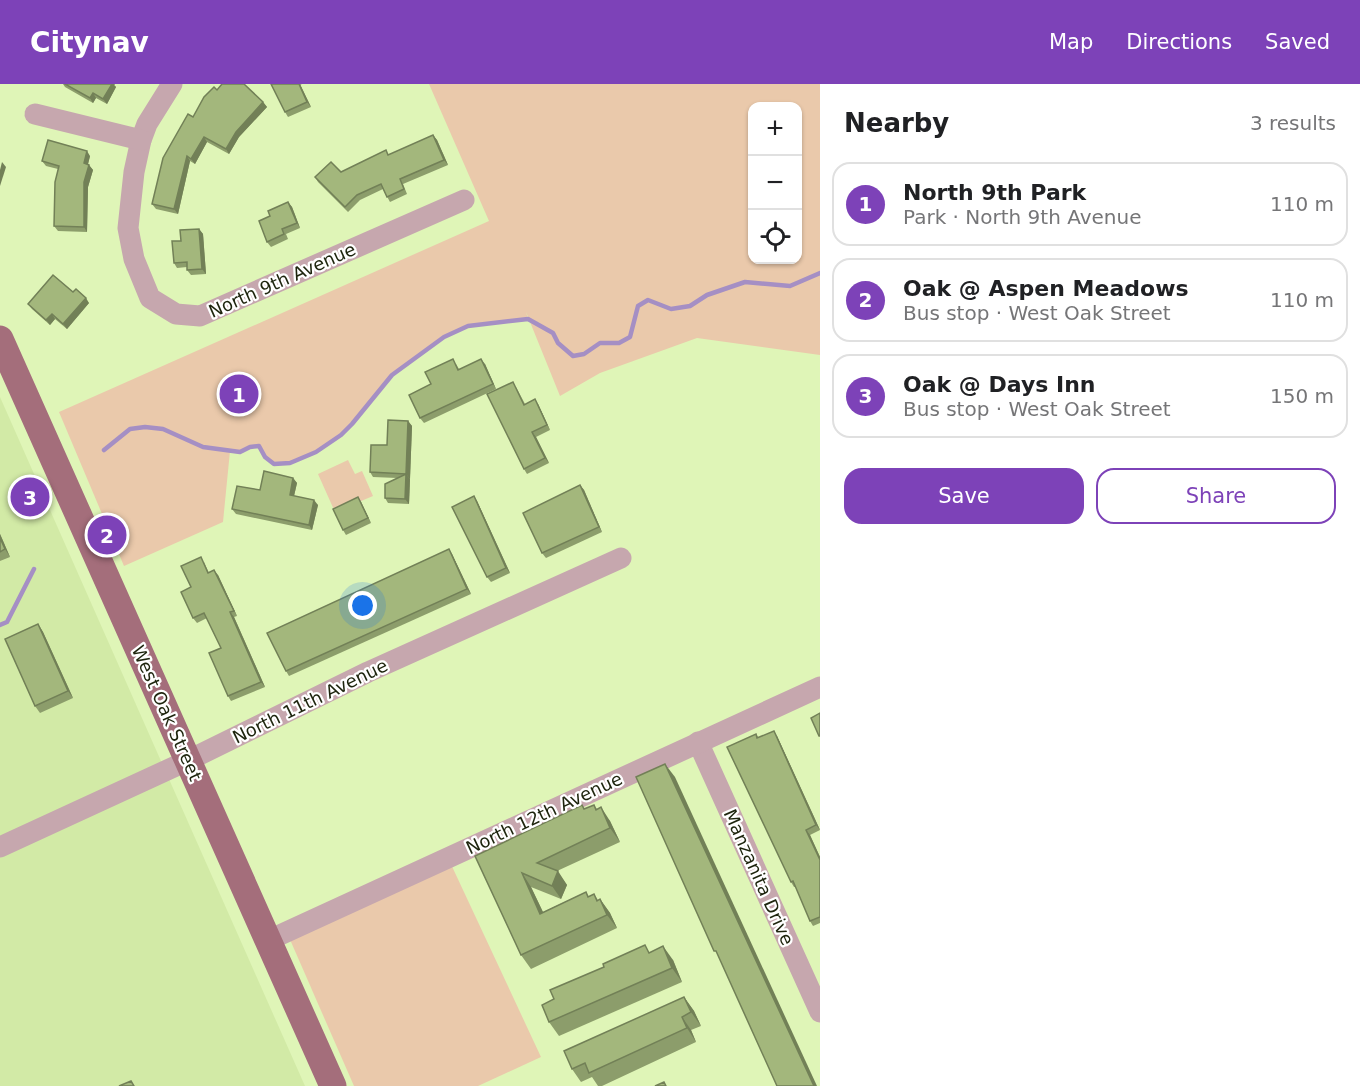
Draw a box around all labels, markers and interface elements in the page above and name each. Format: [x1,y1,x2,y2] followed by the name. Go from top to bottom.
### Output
[30,26,149,59] text: Citynav
[1049,30,1093,54] text: Map
[1126,30,1232,54] text: Directions
[1265,30,1330,54] text: Saved
[748,102,802,264] map controls
[748,102,802,156] button: +
[844,108,949,138] text: Nearby
[1250,111,1336,135] text: 3 results
[748,156,802,210] button: −
[903,180,1086,205] text: North 9th Park
[859,192,872,216] text: 1
[1270,192,1334,216] text: 110 m
[903,205,1142,229] text: Park · North 9th Avenue
[748,210,802,264] button: locate
[205,238,359,322] street label: North 9th Avenue
[903,276,1189,301] text: Oak @ Aspen Meadows
[859,288,872,312] text: 2
[1270,288,1334,312] text: 110 m
[903,301,1171,325] text: Bus stop · West Oak Street
[220,372,258,416] pin: 1
[903,372,1096,397] text: Oak @ Days Inn
[859,384,872,408] text: 3
[1270,384,1334,408] text: 150 m
[903,397,1171,421] text: Bus stop · West Oak Street
[844,468,1084,524] button: Save
[1096,468,1336,524] button: Share
[10,474,50,520] pin: 3
[88,512,126,558] pin: 2
[348,591,377,620] your location
[128,642,206,784] street label: West Oak Street
[229,654,391,748] street label: North 11th Avenue
[463,768,625,858] street label: North 12th Avenue
[720,806,798,948] street label: Manzanita Drive

